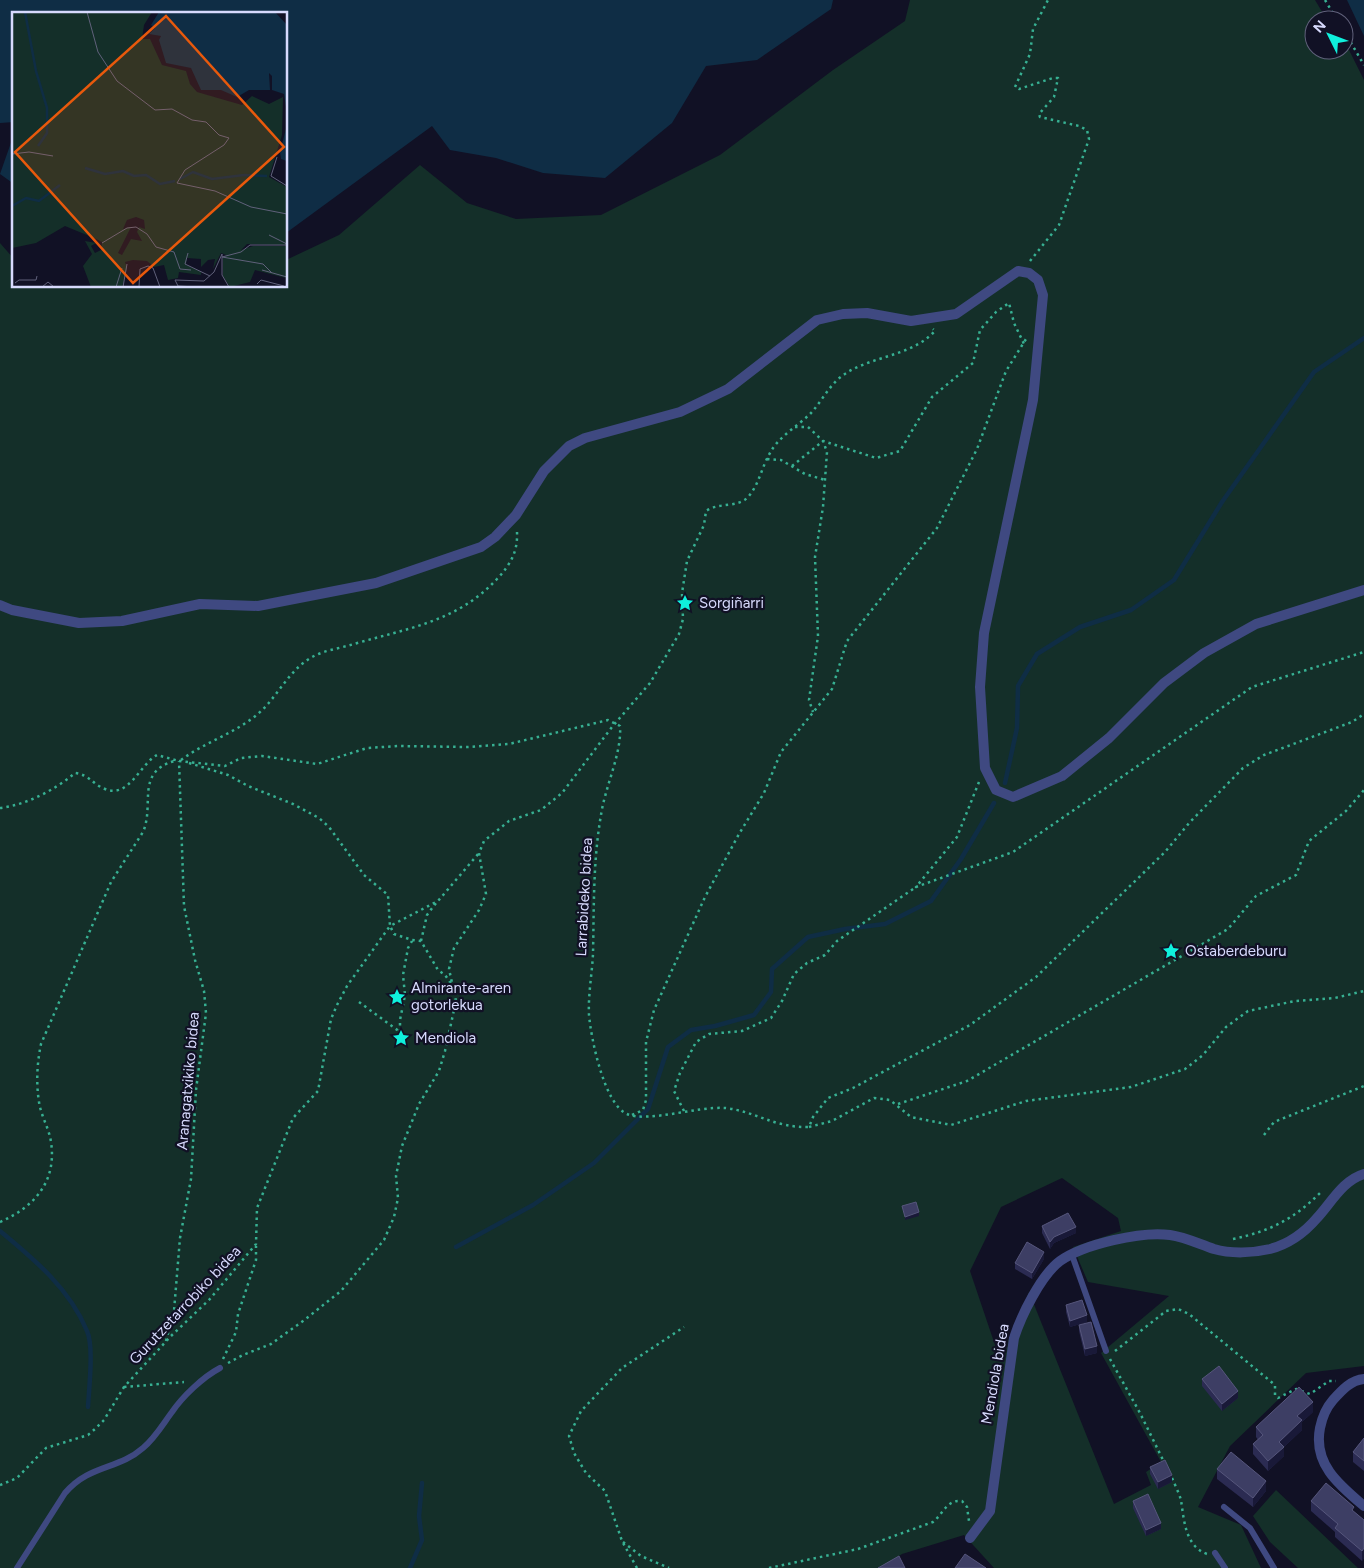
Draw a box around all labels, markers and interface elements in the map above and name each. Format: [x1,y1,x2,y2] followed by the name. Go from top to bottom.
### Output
[1304,10,1354,60] north arrow
[12,12,288,288] inset map
[1310,17,1330,36] text: N
[675,593,695,613] place icon: Sorgiñarri
[699,594,764,612] place label: Sorgiñarri
[572,837,596,957] street label: Larrabideko bidea
[1161,941,1181,961] place icon: Ostaberdeburu
[1185,942,1287,960] place label: Ostaberdeburu
[411,979,511,1014] place label: Almirante-aren gotorlekua
[387,987,407,1007] place icon: Almirante-aren gotorlekua
[173,1011,203,1151] street label: Aranagatxikiko bidea
[391,1028,411,1048] place icon: Mendiola
[415,1029,476,1047] place label: Mendiola
[125,1242,245,1368] street label: Gurutzetarrobiko bidea
[977,1322,1013,1426] street label: Mendiola bidea

